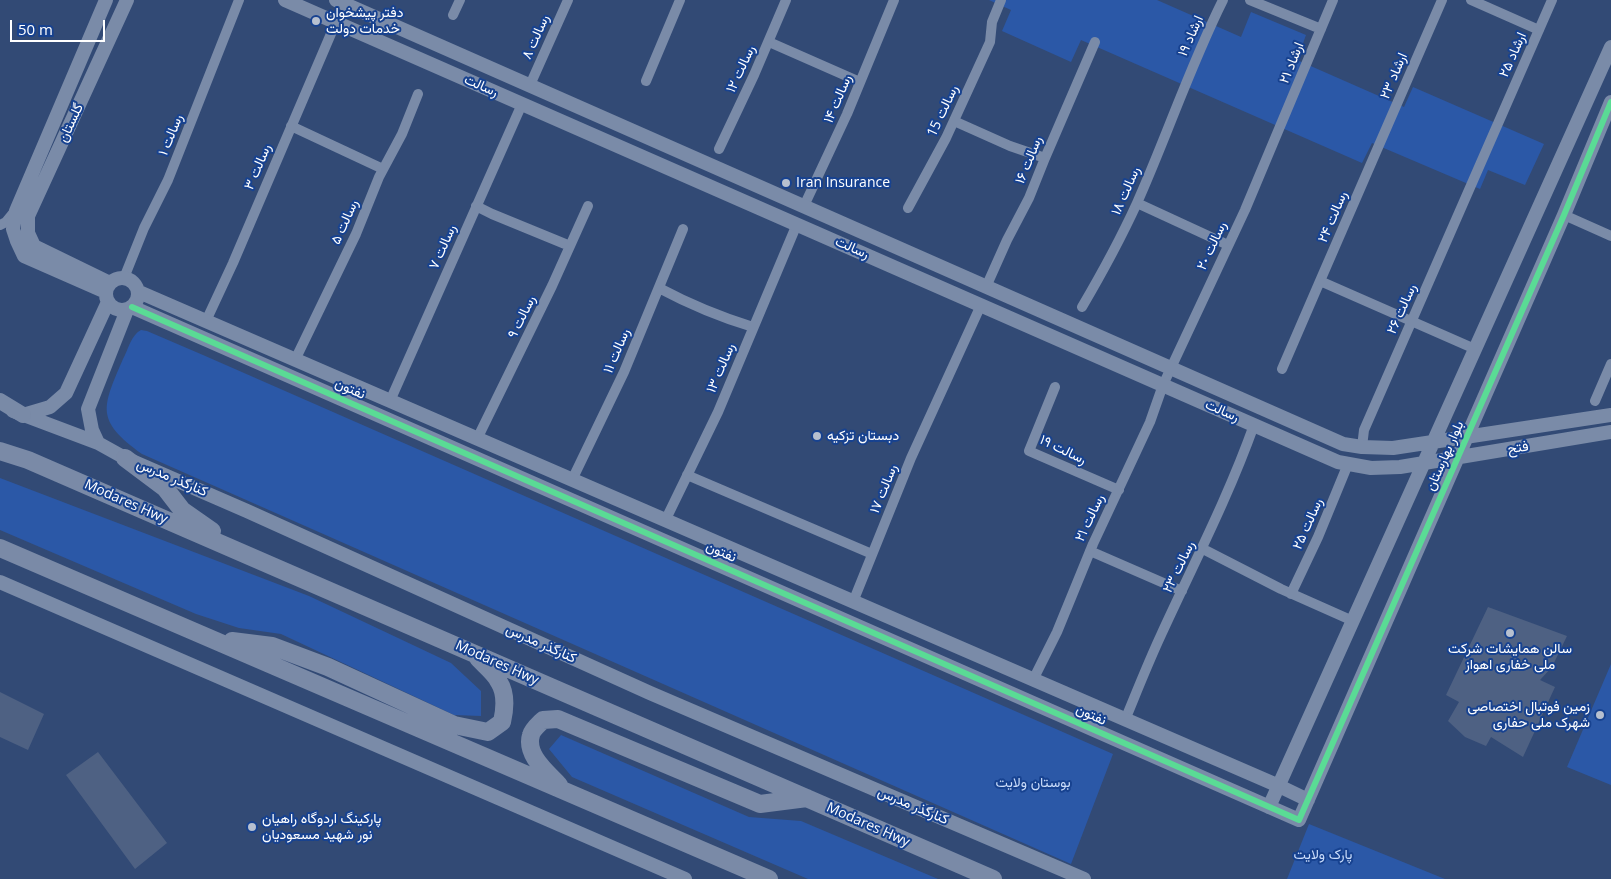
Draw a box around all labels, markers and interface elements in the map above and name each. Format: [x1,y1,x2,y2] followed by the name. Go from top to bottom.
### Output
[326,5,403,38] place label: دفتر پیشخوان خدمات دولت
[12,10,108,42] scale bar
[519,12,553,62] street label: رسالت ۸
[1175,13,1207,59] street label: ارشاد ۱۹
[310,15,322,27] marker: دفتر پیشخوان خدمات دولت
[18,19,53,39] text: 50 m
[1496,30,1530,80] street label: ارشاد ۲۵
[1276,40,1308,86] street label: ارشاد ۲۱
[723,43,759,95] street label: رسالت ۱۲
[1377,50,1411,102] street label: ارشاد ۲۳
[461,71,501,101] street label: رسالت
[820,72,856,126] street label: رسالت ۱۴
[924,82,962,140] street label: رسالت 15
[55,101,87,145] street label: گلستان
[155,112,187,158] street label: رسالت ۱
[1012,134,1046,186] street label: رسالت ۱۶
[241,141,275,193] street label: رسالت ۳
[1108,164,1144,218] street label: رسالت ۱۸
[796,175,890,191] place label: Iran Insurance
[780,177,792,189] marker: Iran Insurance
[1315,189,1351,245] street label: رسالت ۲۴
[328,197,362,247] street label: رسالت ۵
[1193,219,1231,273] street label: رسالت ٢٠
[426,222,460,272] street label: رسالت ۷
[832,233,872,263] street label: رسالت
[1384,281,1420,337] street label: رسالت ۲۶
[504,293,540,341] street label: رسالت ۹
[600,326,634,376] street label: رسالت ۱۱
[703,341,739,395] street label: رسالت ۱۳
[332,375,368,403] street label: نفتون
[1202,396,1242,426] street label: رسالت
[1422,419,1468,493] street label: بلوار بهارستان
[827,428,899,444] place label: دبستان تزکیه
[811,430,823,442] marker: دبستان تزکیه
[1037,432,1089,468] street label: رسالت ۱۹
[1506,438,1530,458] street label: فتح
[134,456,210,500] street label: کنارگذر مدرس
[867,462,901,516] street label: رسالت ۱۷
[82,476,170,528] street label: Modares Hwy
[1072,492,1108,544] street label: رسالت ۲۱
[1289,496,1327,552] street label: رسالت ۲۵
[703,538,739,566] street label: نفتون
[1159,538,1199,596] street label: رسالت ۲۳
[503,621,579,667] street label: کنارگذر مدرس
[1504,627,1516,639] marker: سالن همایشات شرکت ملی خفاری اهواز
[453,637,541,689] street label: Modares Hwy
[1448,641,1572,674] place label: سالن همایشات شرکت ملی خفاری اهواز
[1467,699,1590,732] place label: زمین فوتبال اختصاصی شهرک ملی حفاری
[1073,701,1109,729] street label: نفتون
[1594,709,1606,721] marker: زمین فوتبال اختصاصی شهرک ملی حفاری
[995,775,1071,791] park label: بوستان ولایت
[875,784,951,828] street label: کنارگذر مدرس
[824,799,912,851] street label: Modares Hwy
[262,811,381,844] place label: پارکینگ اردوگاه راهیان نور شهید مسعودیان
[246,821,258,833] marker: پارکینگ اردوگاه راهیان نور شهید مسعودیان
[1294,847,1352,863] park label: پارک ولایت

